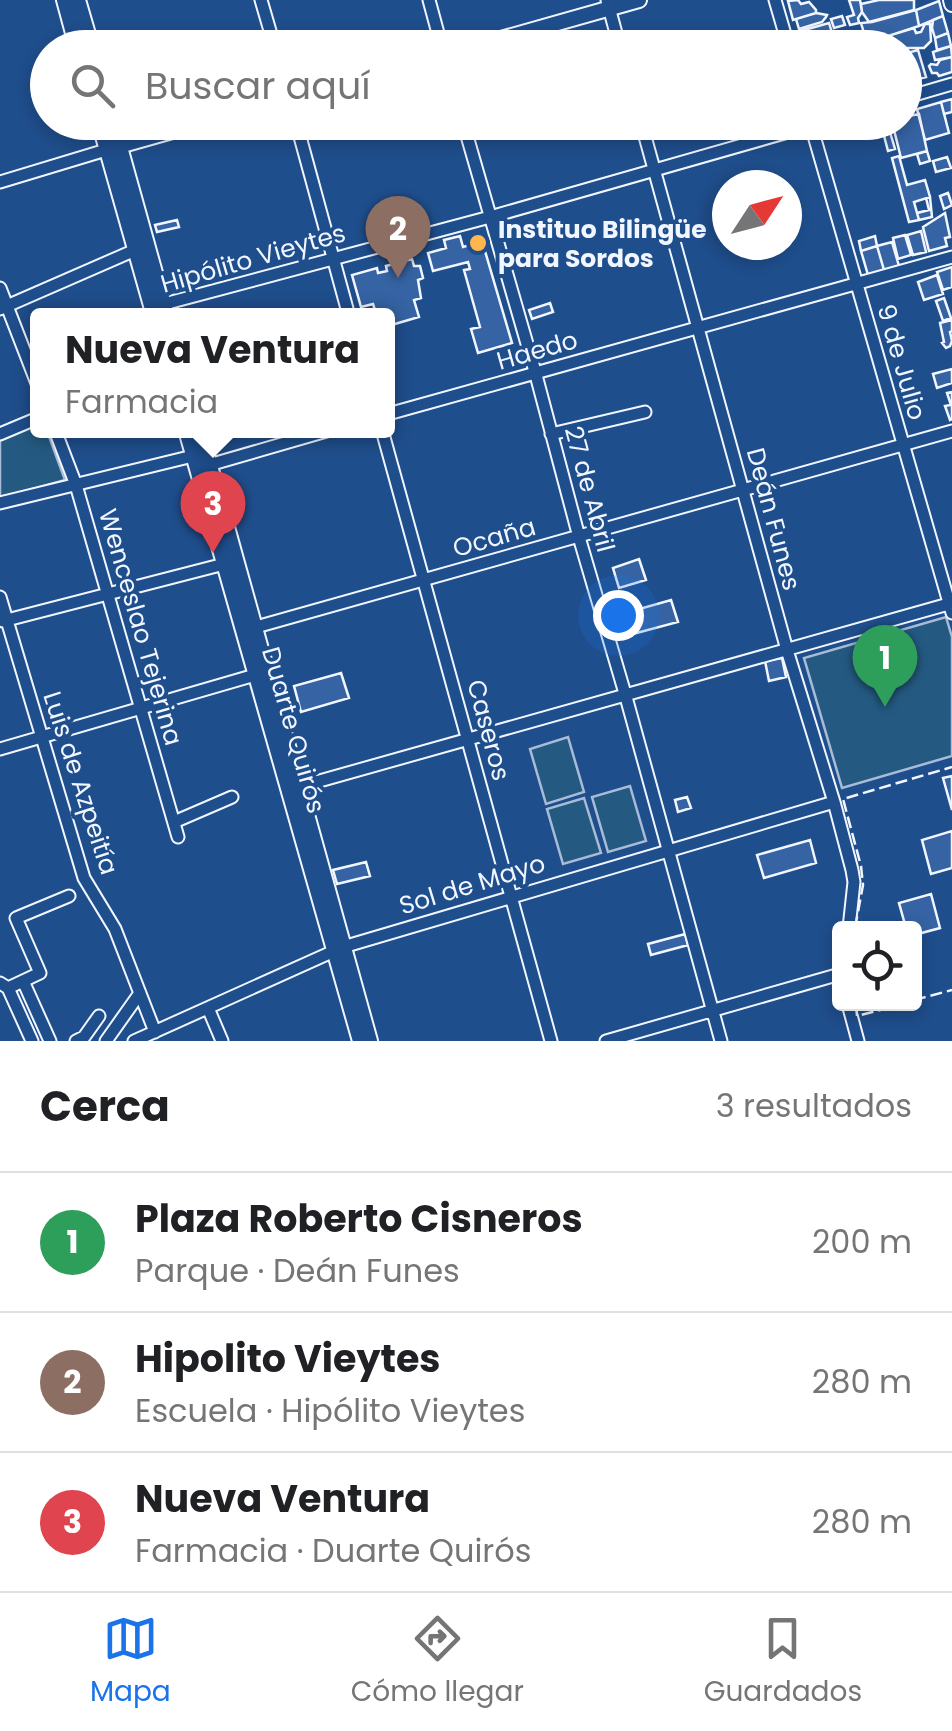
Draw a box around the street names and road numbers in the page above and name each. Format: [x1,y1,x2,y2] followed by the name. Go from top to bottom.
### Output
[157,215,350,302] street label: Hipólito Vieytes
[868,300,935,424] street label: 9 de Julio
[493,322,582,379] street label: Haedo
[556,422,623,556] street label: 27 de Abril
[738,444,809,594] street label: Deán Funes
[90,505,191,749] street label: Wenceslao Tejerina
[449,509,540,566] street label: Ocaña
[253,643,334,817] street label: Duarte Quirós
[458,676,519,784] street label: Caseros
[34,687,127,879] street label: Luis de Azpeitía
[395,846,550,923] street label: Sol de Mayo

